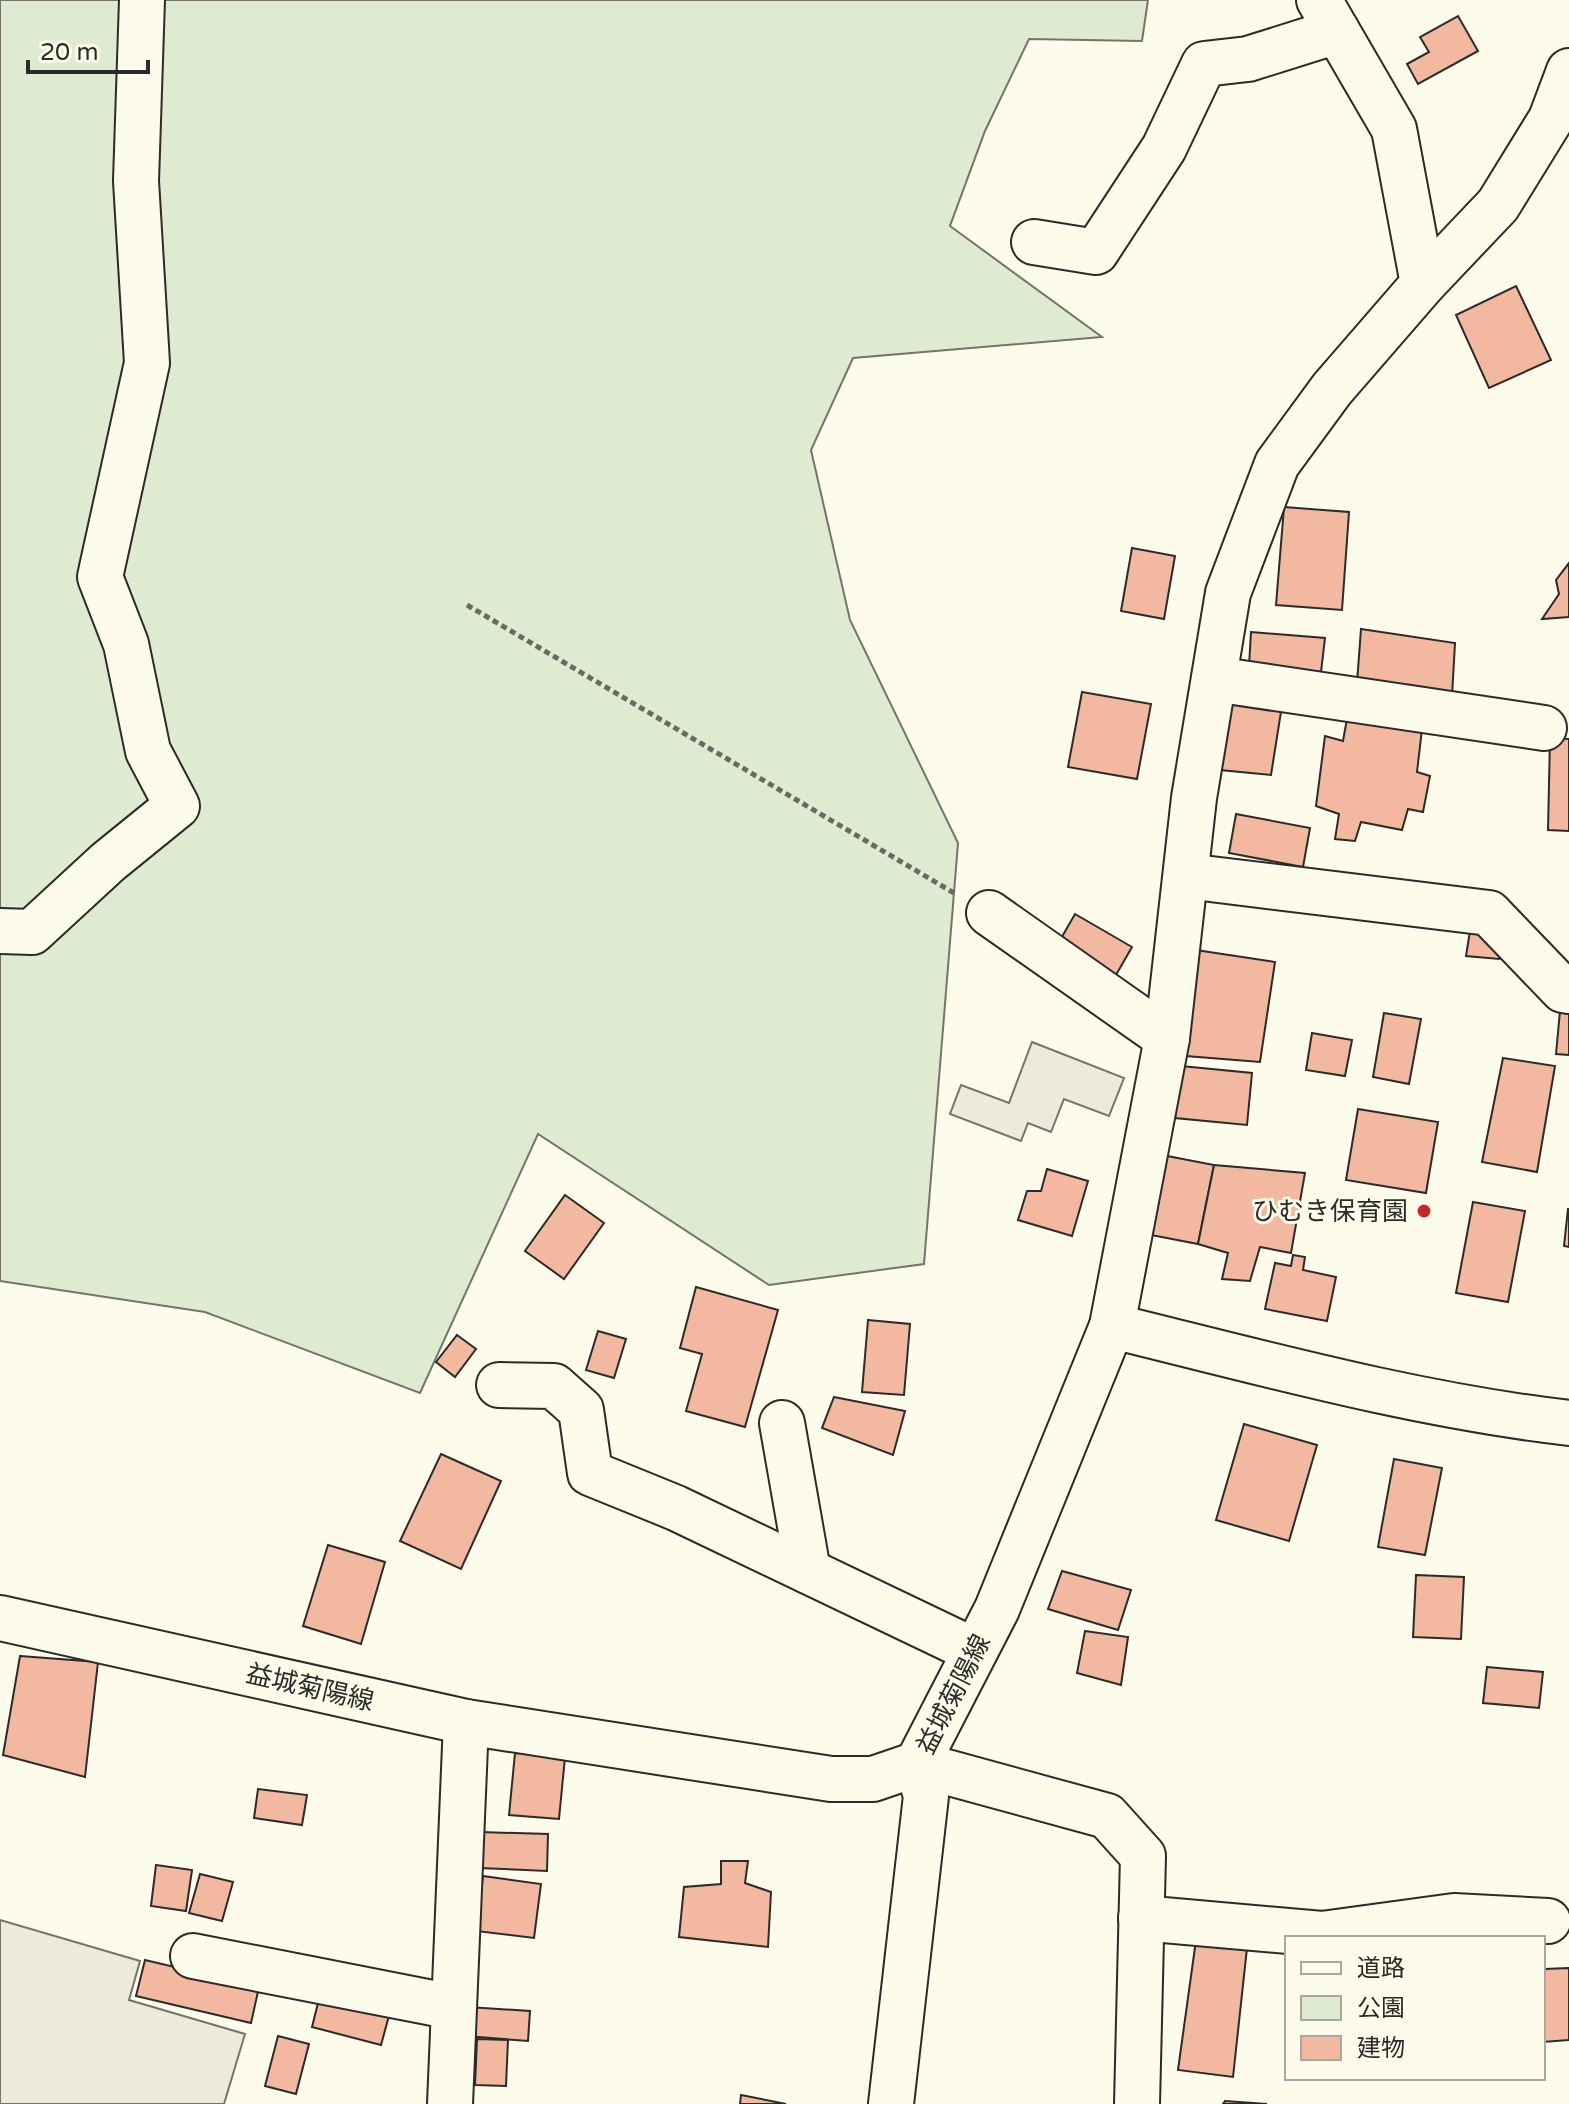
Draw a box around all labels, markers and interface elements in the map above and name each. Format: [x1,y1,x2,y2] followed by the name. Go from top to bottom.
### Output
[28,24,148,74] scale bar
[40,38,98,67] text: 20 m
[1252,1196,1408,1227] place label: ひむき保育園
[1415,1202,1433,1220] marker: ひむき保育園
[910,1629,997,1759] street label: 益城菊陽線
[243,1658,377,1717] street label: 益城菊陽線
[1285,1936,1545,2080] legend
[1357,1954,1405,1983] text: 道路
[1357,1994,1405,2023] text: 公園
[1357,2034,1405,2063] text: 建物

